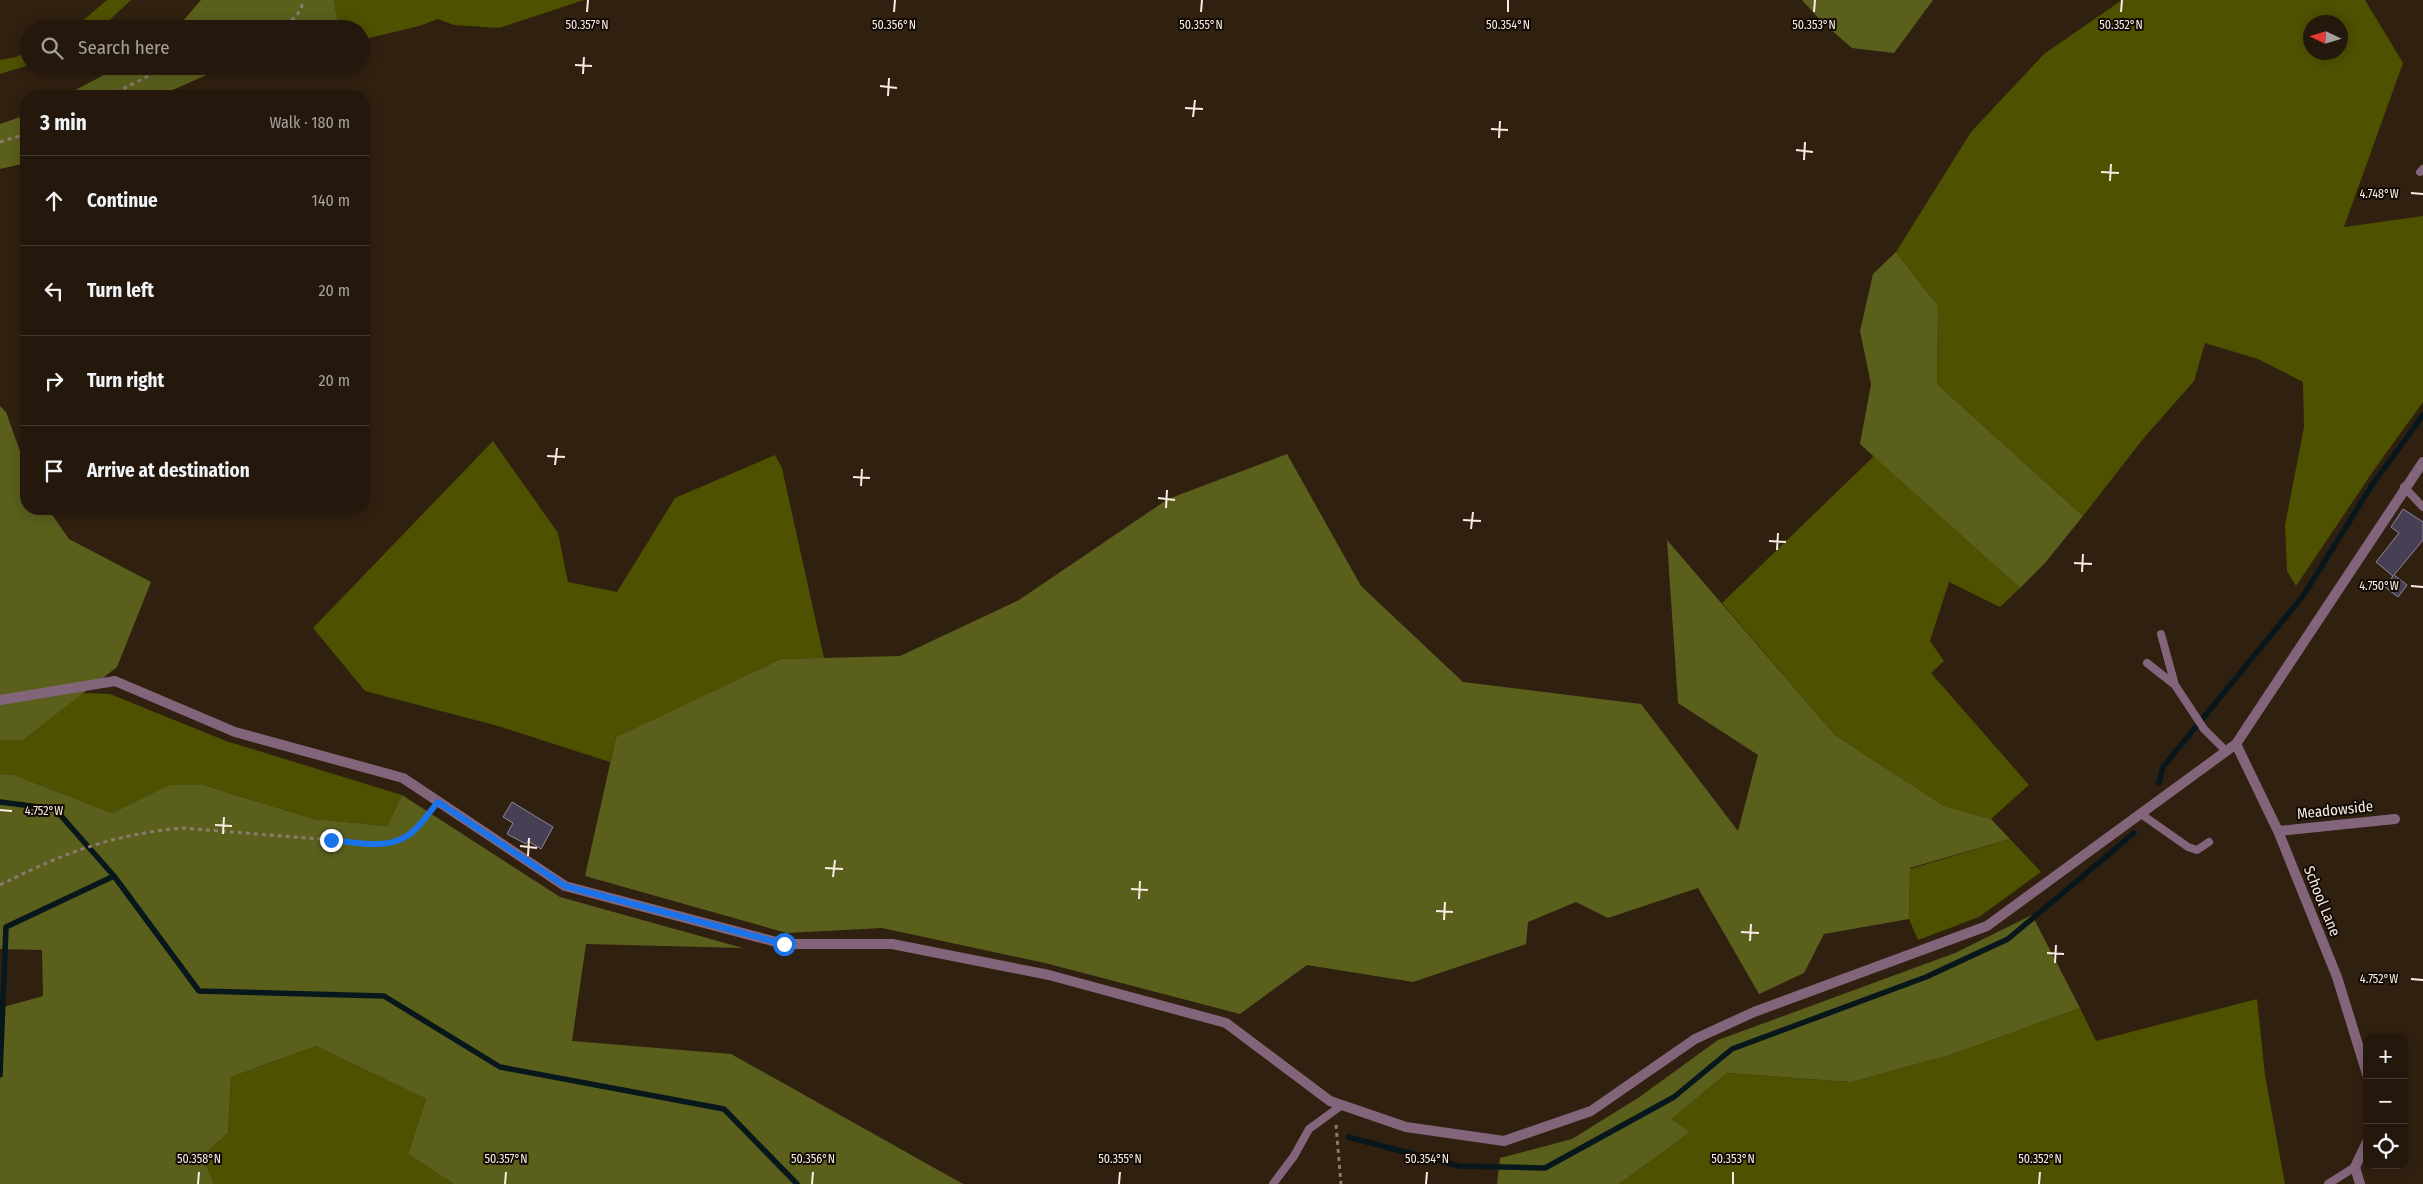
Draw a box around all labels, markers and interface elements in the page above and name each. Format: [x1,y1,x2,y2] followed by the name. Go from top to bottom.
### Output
[2303,15,2348,60] north arrow
[566,18,608,32] text: 50.357°N
[872,18,916,32] text: 50.356°N
[1179,18,1223,32] text: 50.355°N
[1486,18,1530,32] text: 50.354°N
[1792,18,1836,32] text: 50.353°N
[2099,18,2143,32] text: 50.352°N
[20,20,370,75] search box
[38,34,66,62] icon: search
[78,36,170,59] text: Search here
[40,110,87,136] text: 3 min
[270,113,350,132] text: Walk · 180 m
[40,187,68,215] icon: ahead
[2359,187,2399,201] text: 4.748°W
[87,189,158,212] text: Continue
[312,191,350,210] text: 140 m
[40,277,68,305] icon: left
[87,279,154,302] text: Turn left
[319,281,350,300] text: 20 m
[40,367,68,395] icon: right
[87,369,164,392] text: Turn right
[319,371,350,390] text: 20 m
[40,457,68,485] icon: arrive
[87,459,250,482] text: Arrive at destination
[2359,579,2399,593] text: 4.750°W
[2296,797,2374,823] street label: Meadowside
[25,804,63,818] text: 4.752°W
[320,829,343,852] route end
[2300,863,2344,939] street label: School Lane
[773,933,796,956] route start
[2360,972,2398,986] text: 4.752°W
[2363,1034,2408,1169] map controls
[2363,1034,2408,1079] button: +
[2363,1079,2408,1124] button: −
[2363,1124,2408,1169] button: locate
[177,1152,221,1166] text: 50.358°N
[485,1152,527,1166] text: 50.357°N
[791,1152,835,1166] text: 50.356°N
[1098,1152,1142,1166] text: 50.355°N
[1405,1152,1449,1166] text: 50.354°N
[1711,1152,1755,1166] text: 50.353°N
[2018,1152,2062,1166] text: 50.352°N

